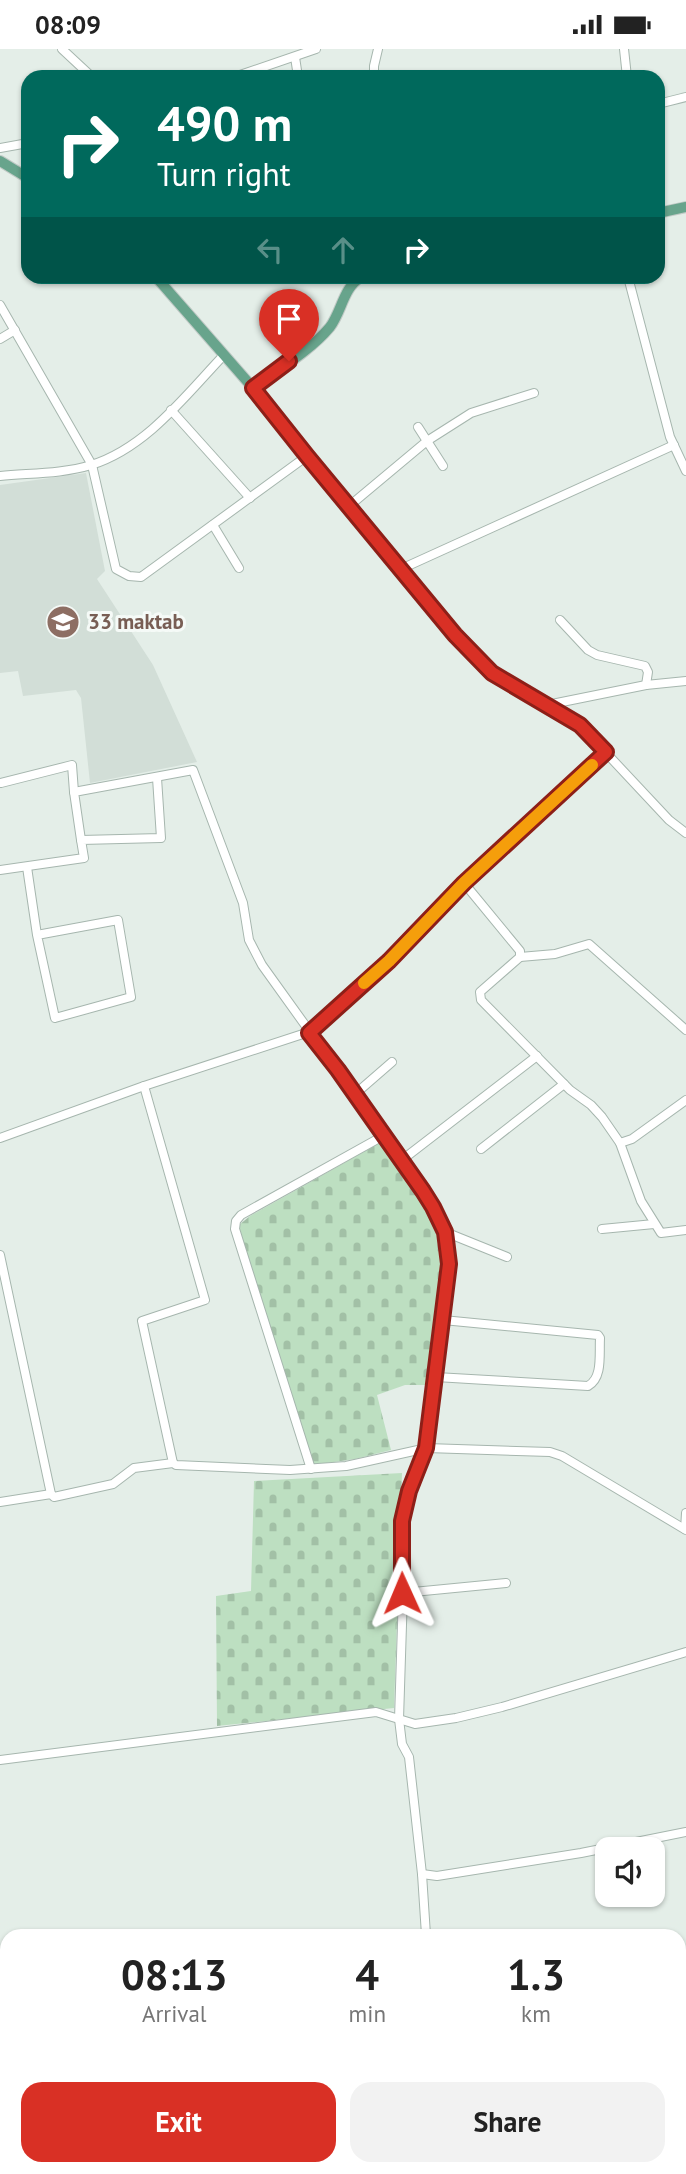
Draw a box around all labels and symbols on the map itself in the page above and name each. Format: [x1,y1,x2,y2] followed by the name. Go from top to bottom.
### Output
[259,289,319,361] pin
[44,603,82,641] school or university icon: 33 maktab
[88,608,184,635] place label: 33 maktab
[365,1556,439,1630] position arrow

